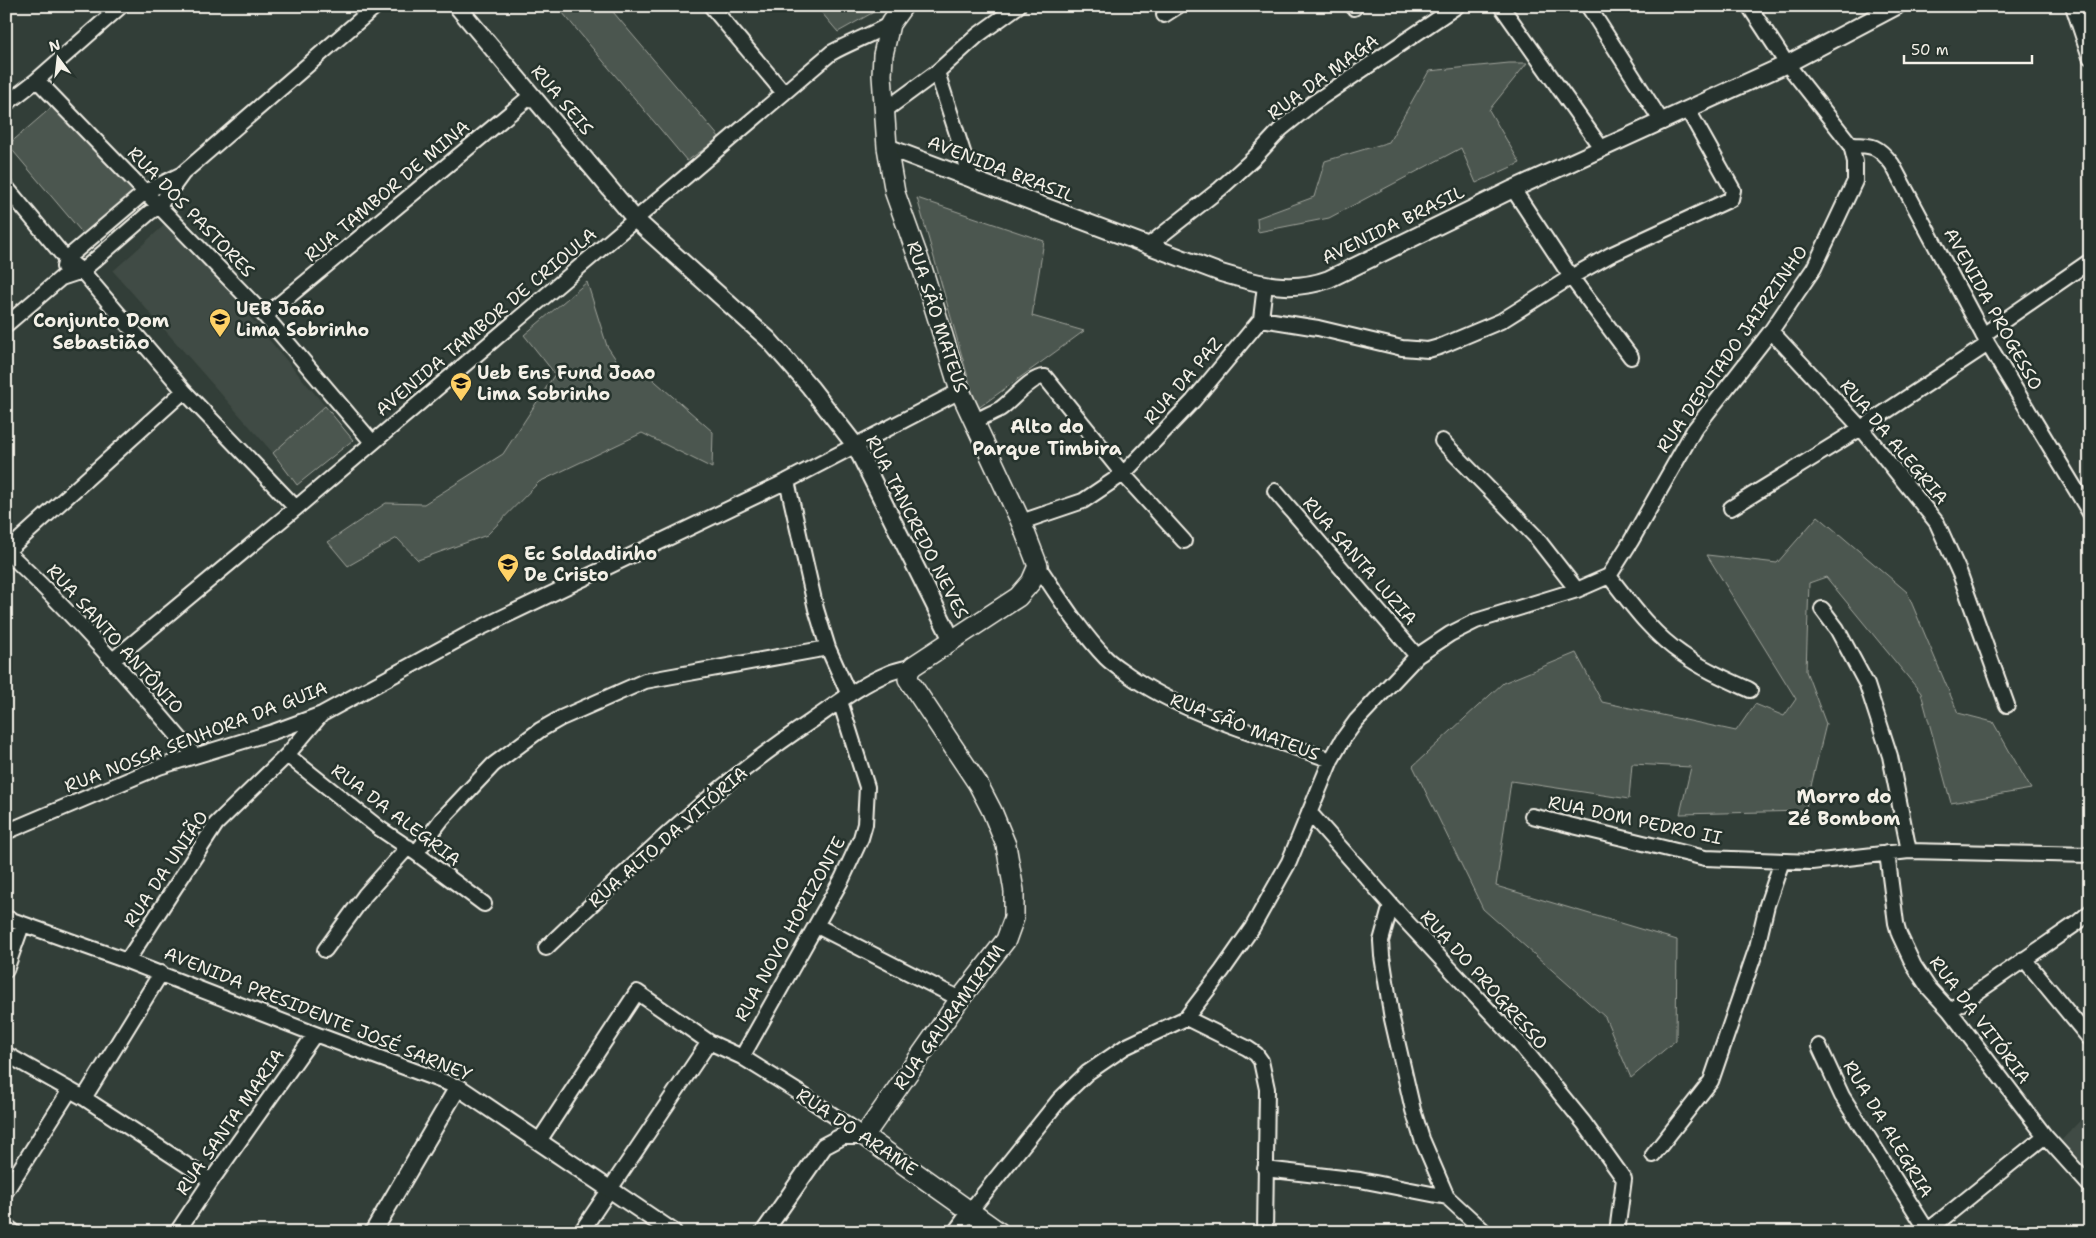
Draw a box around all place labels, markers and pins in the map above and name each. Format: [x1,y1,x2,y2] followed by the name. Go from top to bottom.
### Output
[236,297,369,342] place label: UEB João Lima Sobrinho
[208,307,232,338] school or university icon: UEB João Lima Sobrinho
[477,361,656,406] place label: Ueb Ens Fund Joao Lima Sobrinho
[449,371,473,402] school or university icon: Ueb Ens Fund Joao Lima Sobrinho
[524,542,657,587] place label: Ec Soldadinho De Cristo
[496,552,520,583] school or university icon: Ec Soldadinho De Cristo

